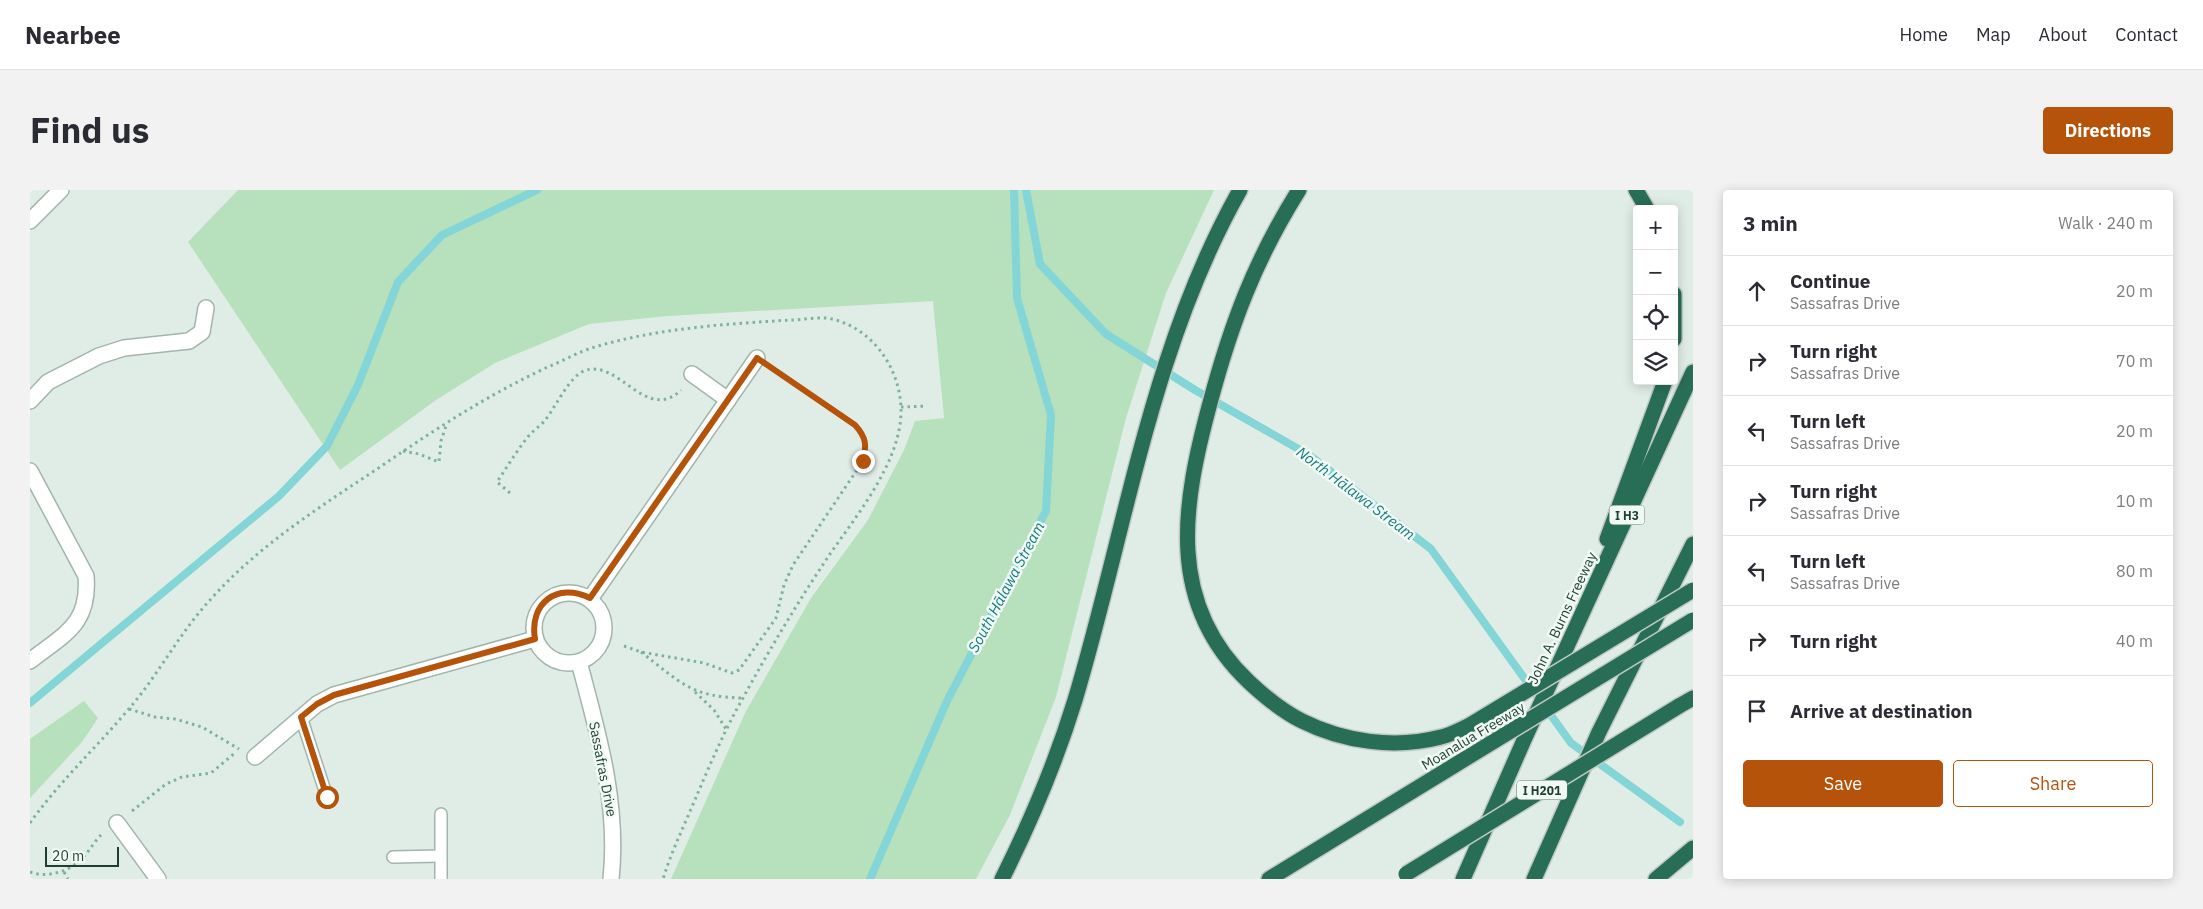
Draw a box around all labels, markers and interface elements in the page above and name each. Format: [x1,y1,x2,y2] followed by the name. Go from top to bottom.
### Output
[25,19,121,51] text: Nearbee
[1900,23,1948,46] text: Home
[1976,23,2011,46] text: Map
[2039,23,2087,46] text: About
[2115,23,2178,46] text: Contact
[30,107,149,153] text: Find us
[2043,107,2173,154] button: Directions
[1633,205,1678,385] map controls
[1633,205,1678,250] button: +
[1743,209,1798,237] text: 3 min
[2058,213,2153,233] text: Walk · 240 m
[1633,250,1678,295] button: −
[1790,269,1870,293] text: Continue
[1743,277,1771,305] icon: ahead
[2116,281,2153,301] text: 20 m
[1790,293,1900,313] text: Sassafras Drive
[1633,295,1678,340] button: locate
[1790,339,1877,363] text: Turn right
[1633,340,1678,385] button: layers
[1743,347,1771,375] icon: right
[2116,351,2153,371] text: 70 m
[1790,363,1900,383] text: Sassafras Drive
[1790,409,1866,433] text: Turn left
[1743,417,1771,445] icon: left
[2116,421,2153,441] text: 20 m
[1790,433,1900,453] text: Sassafras Drive
[1293,442,1419,544] water label: North Hālawa Stream
[852,450,875,473] route end
[1790,479,1877,503] text: Turn right
[1743,487,1771,515] icon: right
[2116,491,2153,511] text: 10 m
[1790,503,1900,523] text: Sassafras Drive
[1610,506,1644,524] road number: I H3
[964,519,1048,655] water label: South Hālawa Stream
[1523,549,1601,687] street label: John A. Burns Freeway
[1790,549,1866,573] text: Turn left
[1743,557,1771,585] icon: left
[2116,561,2153,581] text: 80 m
[1790,573,1900,593] text: Sassafras Drive
[1743,627,1771,655] icon: right
[1790,629,1877,653] text: Turn right
[2116,631,2153,651] text: 40 m
[1743,697,1771,725] icon: arrive
[1418,698,1528,774] street label: Moanalua Freeway
[1790,699,1973,723] text: Arrive at destination
[585,720,621,818] street label: Sassafras Drive
[1743,760,1943,807] button: Save
[1953,760,2153,807] button: Share
[1517,780,1567,800] road number: I H201
[316,786,339,809] route start
[45,844,119,867] scale bar
[52,847,84,865] text: 20 m

